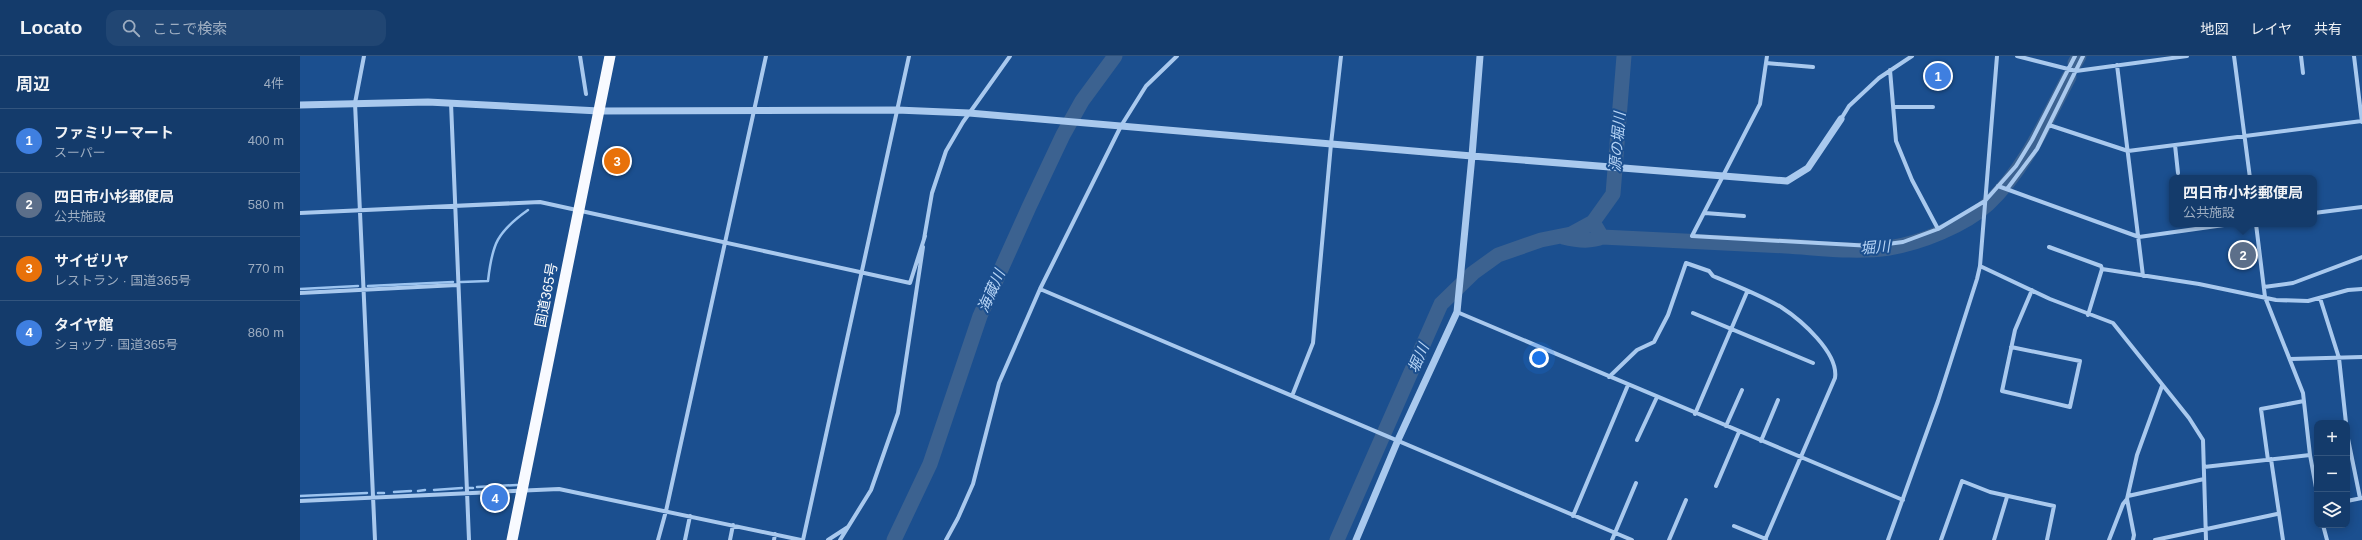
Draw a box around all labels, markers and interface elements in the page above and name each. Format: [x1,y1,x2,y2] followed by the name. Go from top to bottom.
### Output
[106,10,386,46] search box
[20,17,82,38] text: Locato
[120,17,142,39] icon: search
[152,20,227,37] text: ここで検索
[2200,21,2228,37] text: 地図
[2250,21,2292,37] text: レイヤ
[2314,21,2342,37] text: 共有
[1925,61,1951,91] pin: 1
[16,75,50,94] text: 周辺
[264,76,284,91] text: 4件
[1606,109,1628,173] water label: 源の堀川
[54,124,174,141] text: ファミリーマート
[25,133,33,148] text: 1
[248,133,284,148] text: 400 m
[54,145,106,160] text: スーパー
[604,146,630,176] pin: 3
[2169,175,2317,227] popup
[2183,184,2303,201] text: 四日市小杉郵便局
[54,188,174,205] text: 四日市小杉郵便局
[25,197,33,212] text: 2
[248,197,284,212] text: 580 m
[2183,205,2235,220] text: 公共施設
[54,209,106,224] text: 公共施設
[1859,237,1893,257] water label: 堀川
[2230,240,2256,270] pin: 2
[54,252,129,269] text: サイゼリヤ
[25,261,33,276] text: 3
[248,261,284,276] text: 770 m
[532,261,560,329] street label: 国道365号
[974,265,1009,315] water label: 海蔵川
[54,273,191,288] text: レストラン · 国道365号
[54,316,114,333] text: タイヤ館
[25,325,33,340] text: 4
[248,325,284,340] text: 860 m
[54,337,178,352] text: ショップ · 国道365号
[1404,339,1433,375] water label: 堀川
[1529,348,1549,368] your location
[2314,420,2350,528] map controls
[2314,420,2350,456] button: +
[2314,456,2350,492] button: −
[482,483,508,513] pin: 4
[2314,492,2350,528] button: layers

